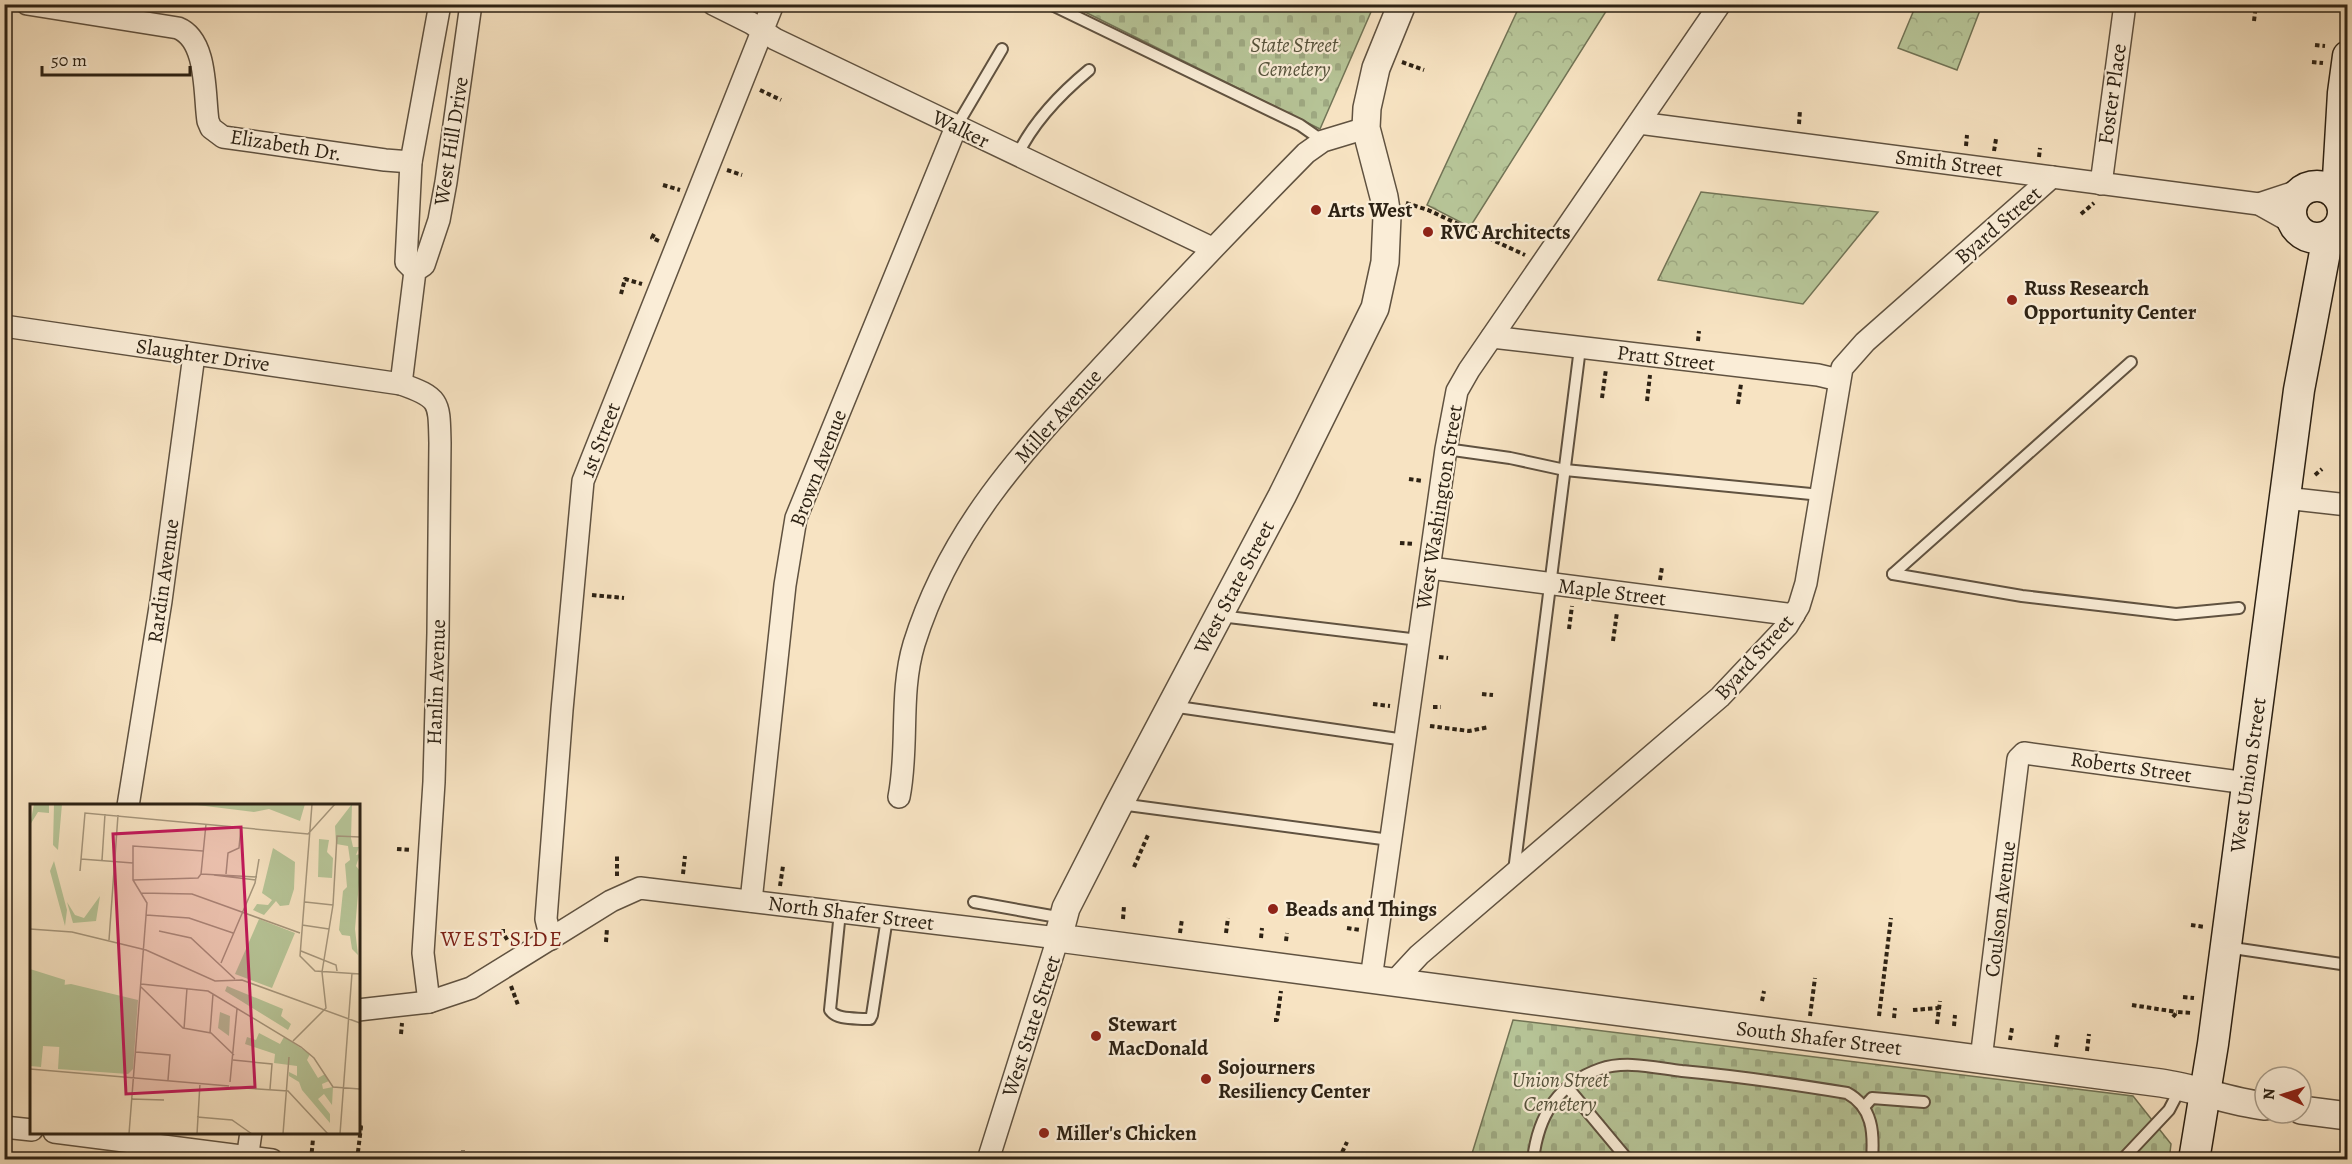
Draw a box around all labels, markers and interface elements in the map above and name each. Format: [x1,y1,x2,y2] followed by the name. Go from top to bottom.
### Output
[1250,31,1339,83] park label: State Street Cemetery
[42,39,190,77] scale bar
[2091,42,2133,146] street label: Foster Place
[51,48,87,72] text: 50 m
[427,75,475,208] street label: West Hill Drive
[927,103,994,155] street label: Walker
[228,122,344,168] street label: Elizabeth Dr.
[1894,143,2004,183] street label: Smith Street
[1949,180,2047,270] street label: Byard Street
[1327,196,1413,224] place label: Arts West
[1309,203,1323,217] marker: Arts West
[1440,218,1571,246] place label: RVC Architects
[1421,225,1435,239] marker: RVC Architects
[2024,274,2197,326] place label: Russ Research Opportunity Center
[2005,293,2019,307] marker: Russ Research Opportunity Center
[134,332,272,378] street label: Slaughter Drive
[1615,338,1717,378] street label: Pratt Street
[1008,363,1108,469] street label: Miller Avenue
[573,398,627,482] street label: 1st Street
[1409,403,1469,612] street label: West Washington Street
[783,405,853,531] street label: Brown Avenue
[1187,516,1281,659] street label: West State Street
[140,517,186,645] street label: Rardin Avenue
[1556,571,1668,613] street label: Maple Street
[1708,608,1800,706] street label: Byard Street
[420,619,452,745] street label: Hanlin Avenue
[2223,696,2273,855] street label: West Union Street
[2069,745,2193,789] street label: Roberts Street
[30,804,360,1134] inset map
[1978,839,2022,979] street label: Coulson Avenue
[766,889,936,937] street label: North Shafer Street
[1285,895,1437,923] place label: Beads and Things
[1266,902,1280,916] marker: Beads and Things
[439,924,564,954] district label: WEST SIDE
[995,952,1067,1101] street label: West State Street
[1108,1010,1209,1062] place label: Stewart MacDonald
[1735,1014,1903,1062] street label: South Shafer Street
[1089,1029,1103,1043] marker: Stewart MacDonald
[1218,1053,1371,1105] place label: Sojourners Resiliency Center
[2253,1065,2313,1125] north arrow
[1512,1066,1609,1118] park label: Union Street Cemetery
[1199,1072,1213,1086] marker: Sojourners Resiliency Center
[2258,1088,2280,1101] text: N
[1056,1119,1197,1147] place label: Miller's Chicken
[1037,1126,1051,1140] marker: Miller's Chicken

